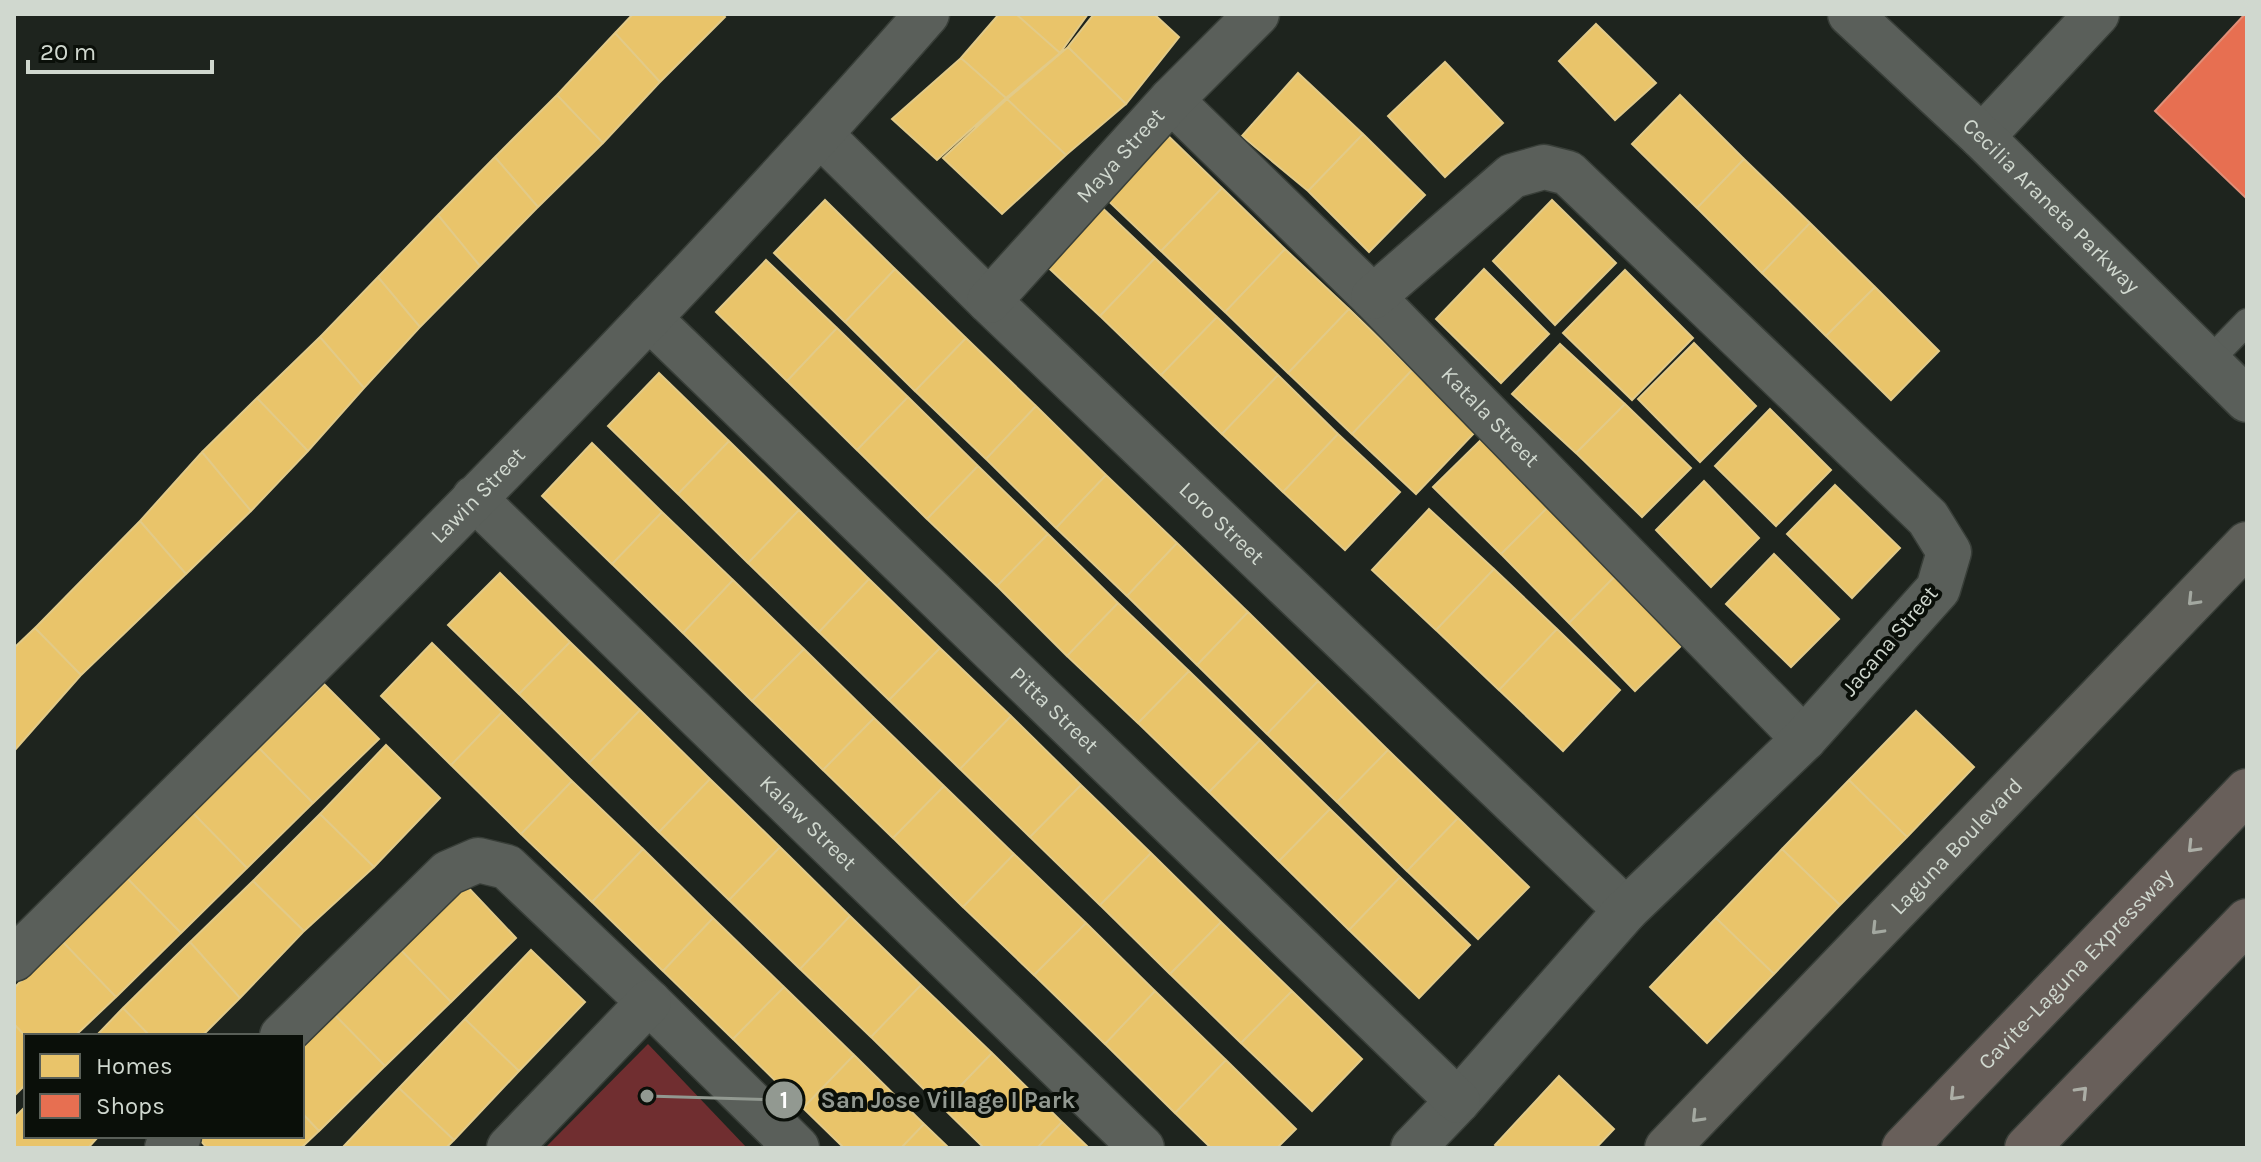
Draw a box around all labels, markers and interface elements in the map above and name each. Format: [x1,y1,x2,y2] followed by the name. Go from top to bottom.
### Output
[28,24,212,74] scale bar
[40,38,96,66] text: 20 m
[1071,103,1170,208] street label: Maya Street
[1957,113,2145,299] street label: Cecilia Araneta Parkway
[1436,362,1545,473] street label: Katala Street
[425,442,531,549] street label: Lawin Street
[1174,477,1270,570] street label: Loro Street
[1837,581,1943,701] street label: Jacana Street
[2188,591,2202,606] one-way arrow
[1005,662,1104,759] street label: Pitta Street
[754,770,862,876] street label: Kalaw Street
[1885,773,2028,920] street label: Laguna Boulevard
[2188,838,2202,853] one-way arrow
[1973,863,2178,1075] street label: Cavite–Laguna Expressway
[1872,920,1886,934] one-way arrow
[24,1034,304,1138] legend
[96,1052,173,1080] text: Homes
[764,1076,1091,1124] callout: San Jose Village I Park
[780,1086,788,1114] text: 1
[821,1086,1075,1114] text: San Jose Village I Park
[1950,1086,1964,1101] one-way arrow
[2072,1087,2087,1101] one-way arrow
[96,1092,165,1120] text: Shops
[1692,1108,1706,1122] one-way arrow

